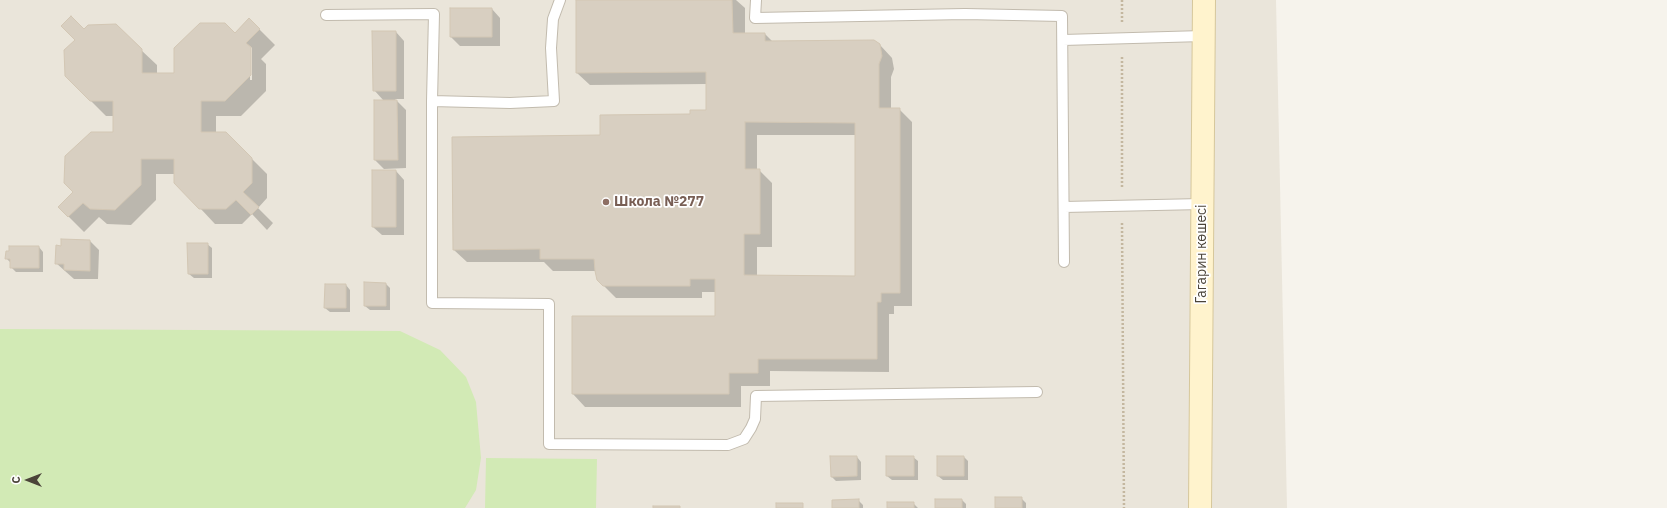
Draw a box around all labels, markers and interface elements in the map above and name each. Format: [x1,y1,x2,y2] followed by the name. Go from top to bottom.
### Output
[614,194,704,210] place label: Школа №277
[601,197,611,207] marker: Школа №277
[1194,204,1210,304] street label: Гагарин көшесі
[8,460,48,500] north arrow
[9,476,23,484] text: С

